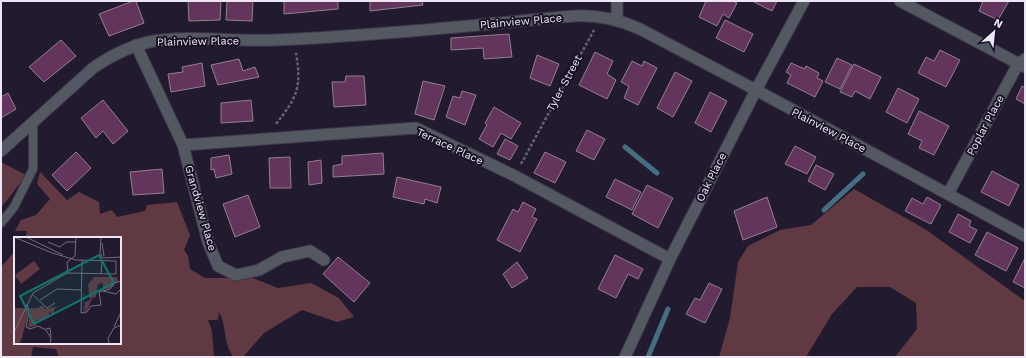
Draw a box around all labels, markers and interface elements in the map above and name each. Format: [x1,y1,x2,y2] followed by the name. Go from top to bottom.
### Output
[479,11,563,32] street label: Plainview Place
[974,12,1014,52] north arrow
[992,16,1005,31] text: N
[157,34,239,49] street label: Plainview Place
[544,52,585,114] street label: Tyler Street
[964,93,1007,158] street label: Poplar Place
[789,105,868,155] street label: Plainview Place
[414,125,485,168] street label: Terrace Place
[694,151,729,204] street label: Oak Place
[182,164,219,253] street label: Grandview Place
[14,237,121,344] inset map

